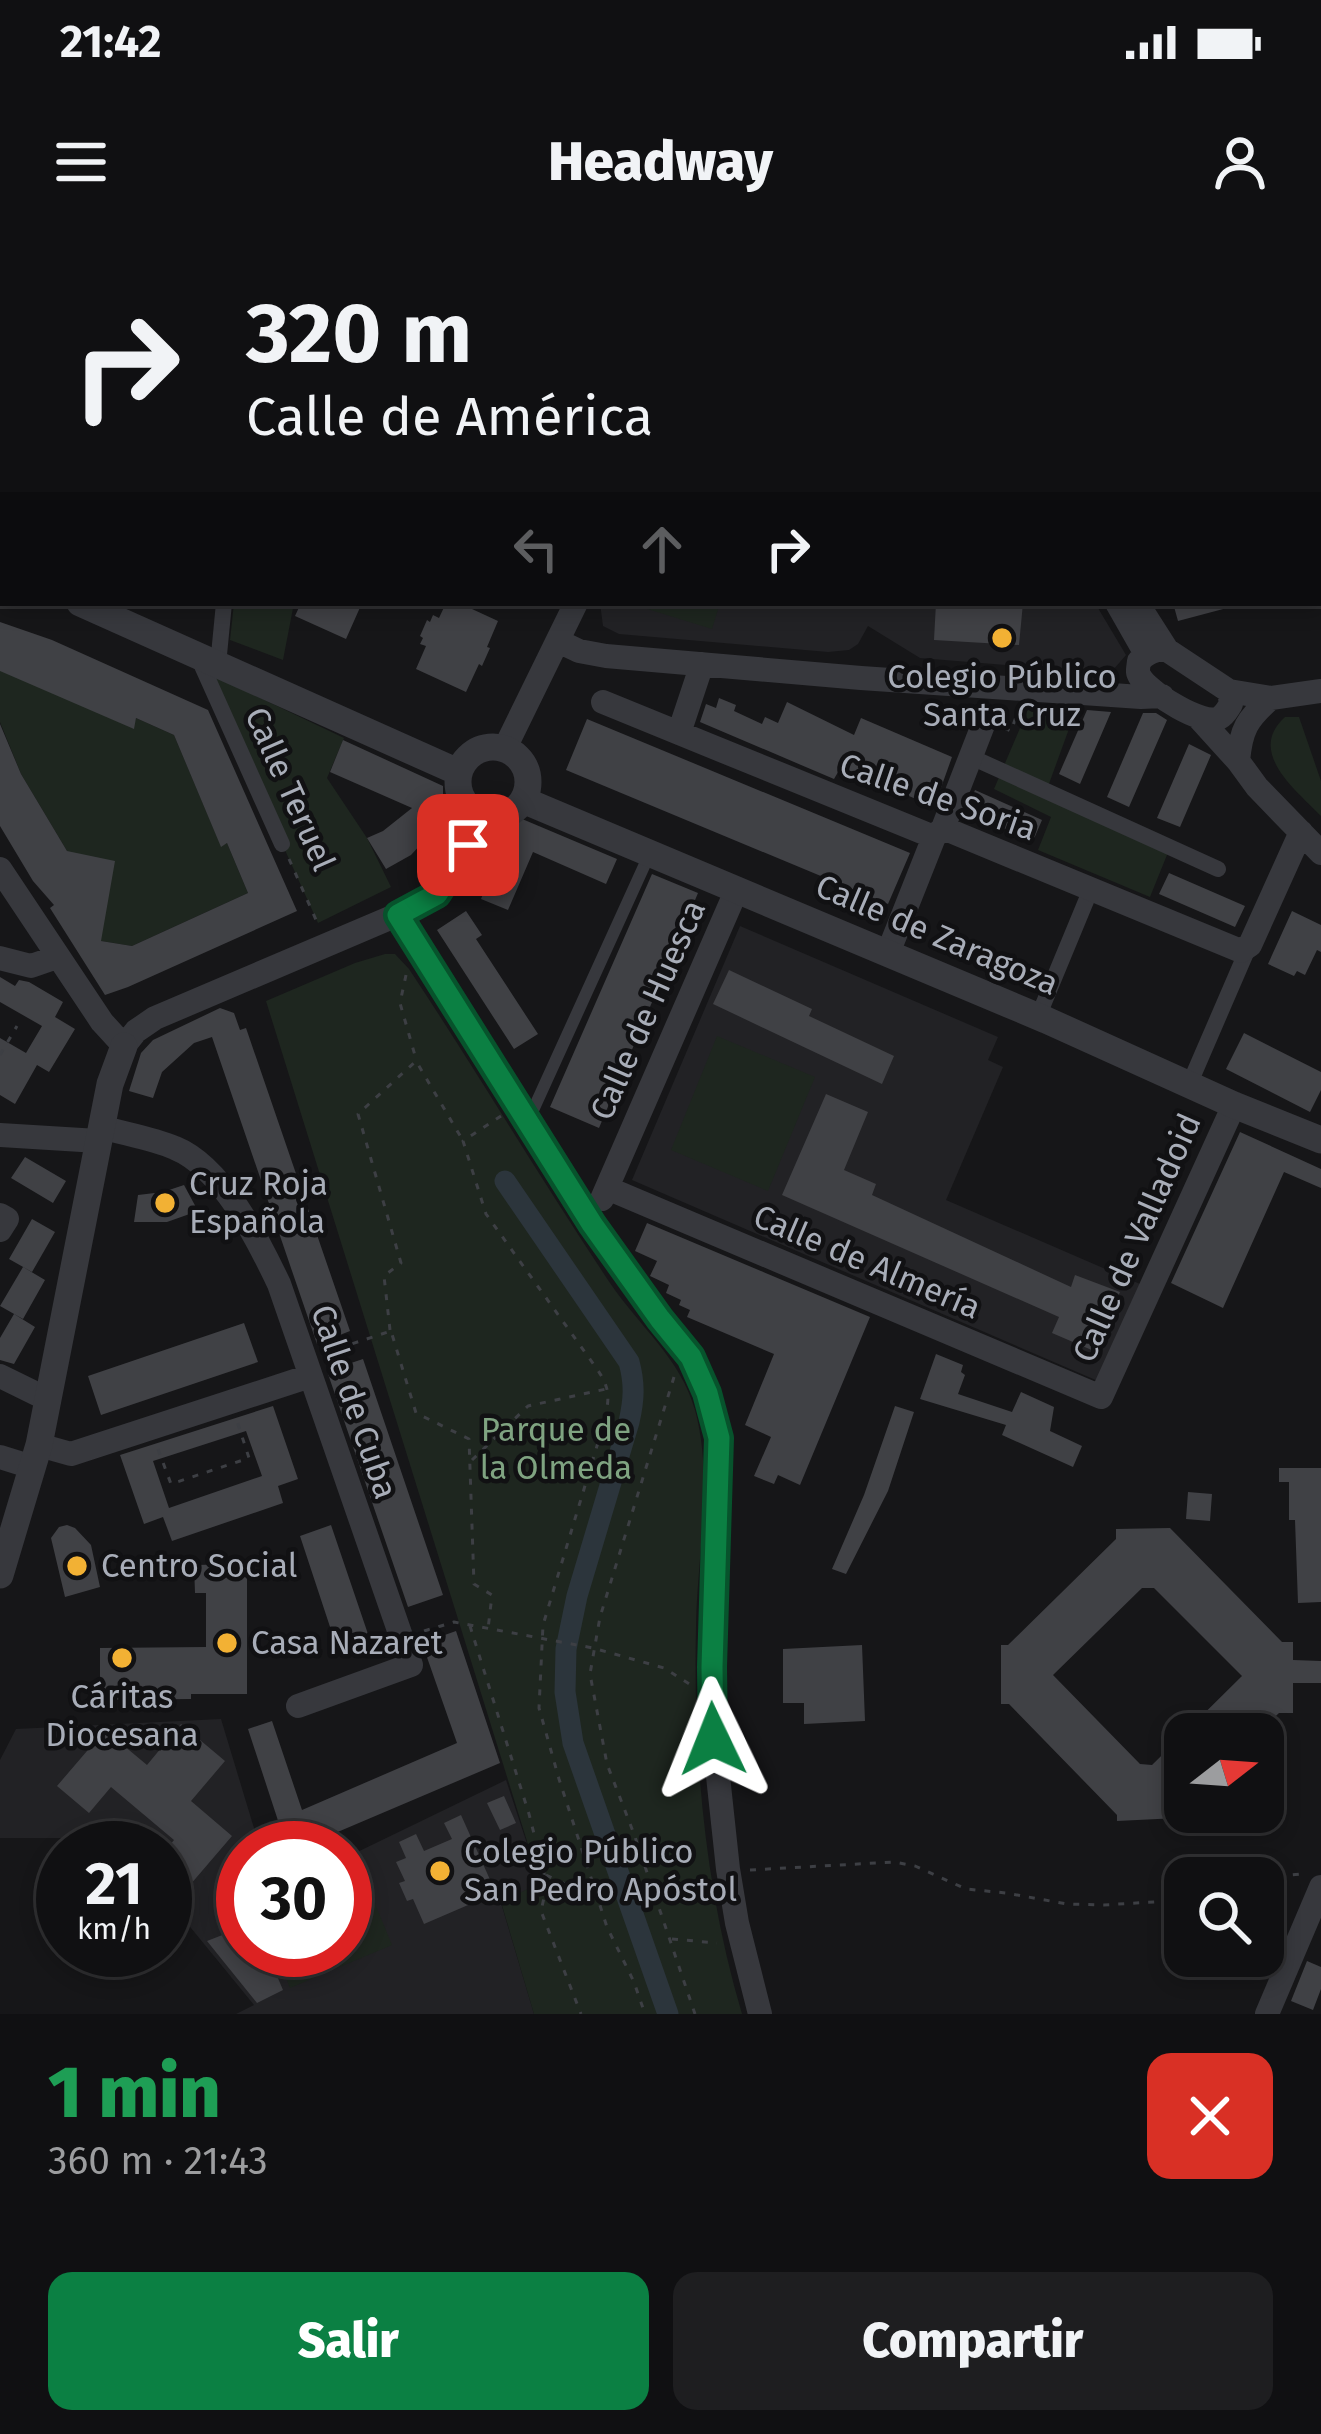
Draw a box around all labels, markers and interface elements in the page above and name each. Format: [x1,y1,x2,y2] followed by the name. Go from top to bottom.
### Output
[60,15,162,69] text: 21:42
[48,129,114,195] icon: menu
[1207,129,1273,195] icon: person
[548,130,773,194] text: Headway
[246,283,472,384] text: 320 m
[48,288,204,444] icon: right
[246,385,653,449] text: Calle de América
[503,516,569,582] icon: left
[629,516,695,582] icon: ahead
[755,516,821,582] icon: right
[989,625,1015,651] marker: Colegio Público Santa Cruz
[887,657,1117,735] place label: Colegio Público Santa Cruz
[236,701,344,877] street label: Calle Teruel
[834,745,1042,849] street label: Calle de Soria
[417,794,519,896] pin
[435,812,501,878] icon: arrive
[810,866,1064,1004] street label: Calle de Zaragoza
[582,894,714,1126] street label: Calle de Huesca
[1064,1107,1210,1369] street label: Calle de Valladoid
[189,1164,328,1242] place label: Cruz Roja Española
[152,1190,178,1216] marker: Cruz Roja Española
[747,1196,987,1328] street label: Calle de Almería
[302,1300,406,1504] street label: Calle de Cuba
[480,1410,632,1488] park label: Parque de la Olmeda
[101,1546,298,1586] place label: Centro Social
[64,1553,90,1579] marker: Centro Social
[251,1623,443,1663] place label: Casa Nazaret
[214,1630,240,1656] marker: Casa Nazaret
[109,1645,135,1671] marker: Cáritas Diocesana
[650,1676,776,1802] position arrow
[45,1677,199,1755] place label: Cáritas Diocesana
[1164,1713,1284,1833] north arrow
[1164,1713,1284,1977] map controls
[216,1821,372,1977] speed limit sign: 30
[464,1832,738,1910] place label: Colegio Público San Pedro Apóstol
[85,1848,143,1920] text: 21
[1164,1857,1284,1977] button: search
[427,1858,453,1884] marker: Colegio Público San Pedro Apóstol
[77,1911,151,1947] text: km/h
[48,2050,221,2136] text: 1 min
[1147,2053,1273,2179] button: close
[48,2138,268,2184] text: 360 m · 21:43
[48,2272,649,2410] button: Salir
[673,2272,1273,2410] button: Compartir

